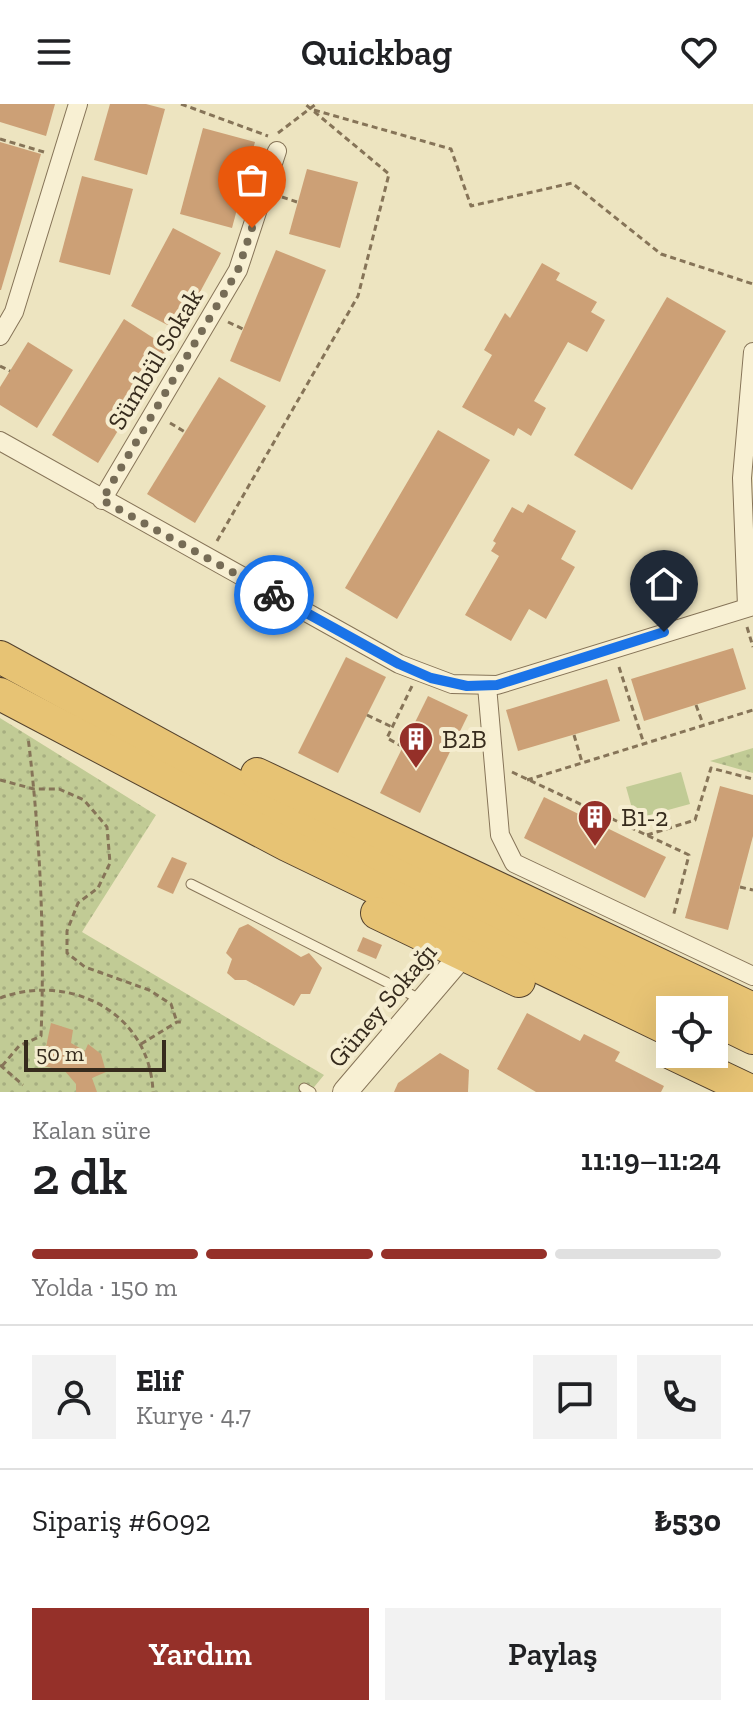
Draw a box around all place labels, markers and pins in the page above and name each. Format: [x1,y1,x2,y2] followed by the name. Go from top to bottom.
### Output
[218,146,286,228] pin
[630,550,698,632] pin
[397,720,435,770] building icon: B2B
[442,723,487,755] place label: B2B
[576,798,614,848] building icon: B1-2
[621,801,669,833] place label: B1-2

